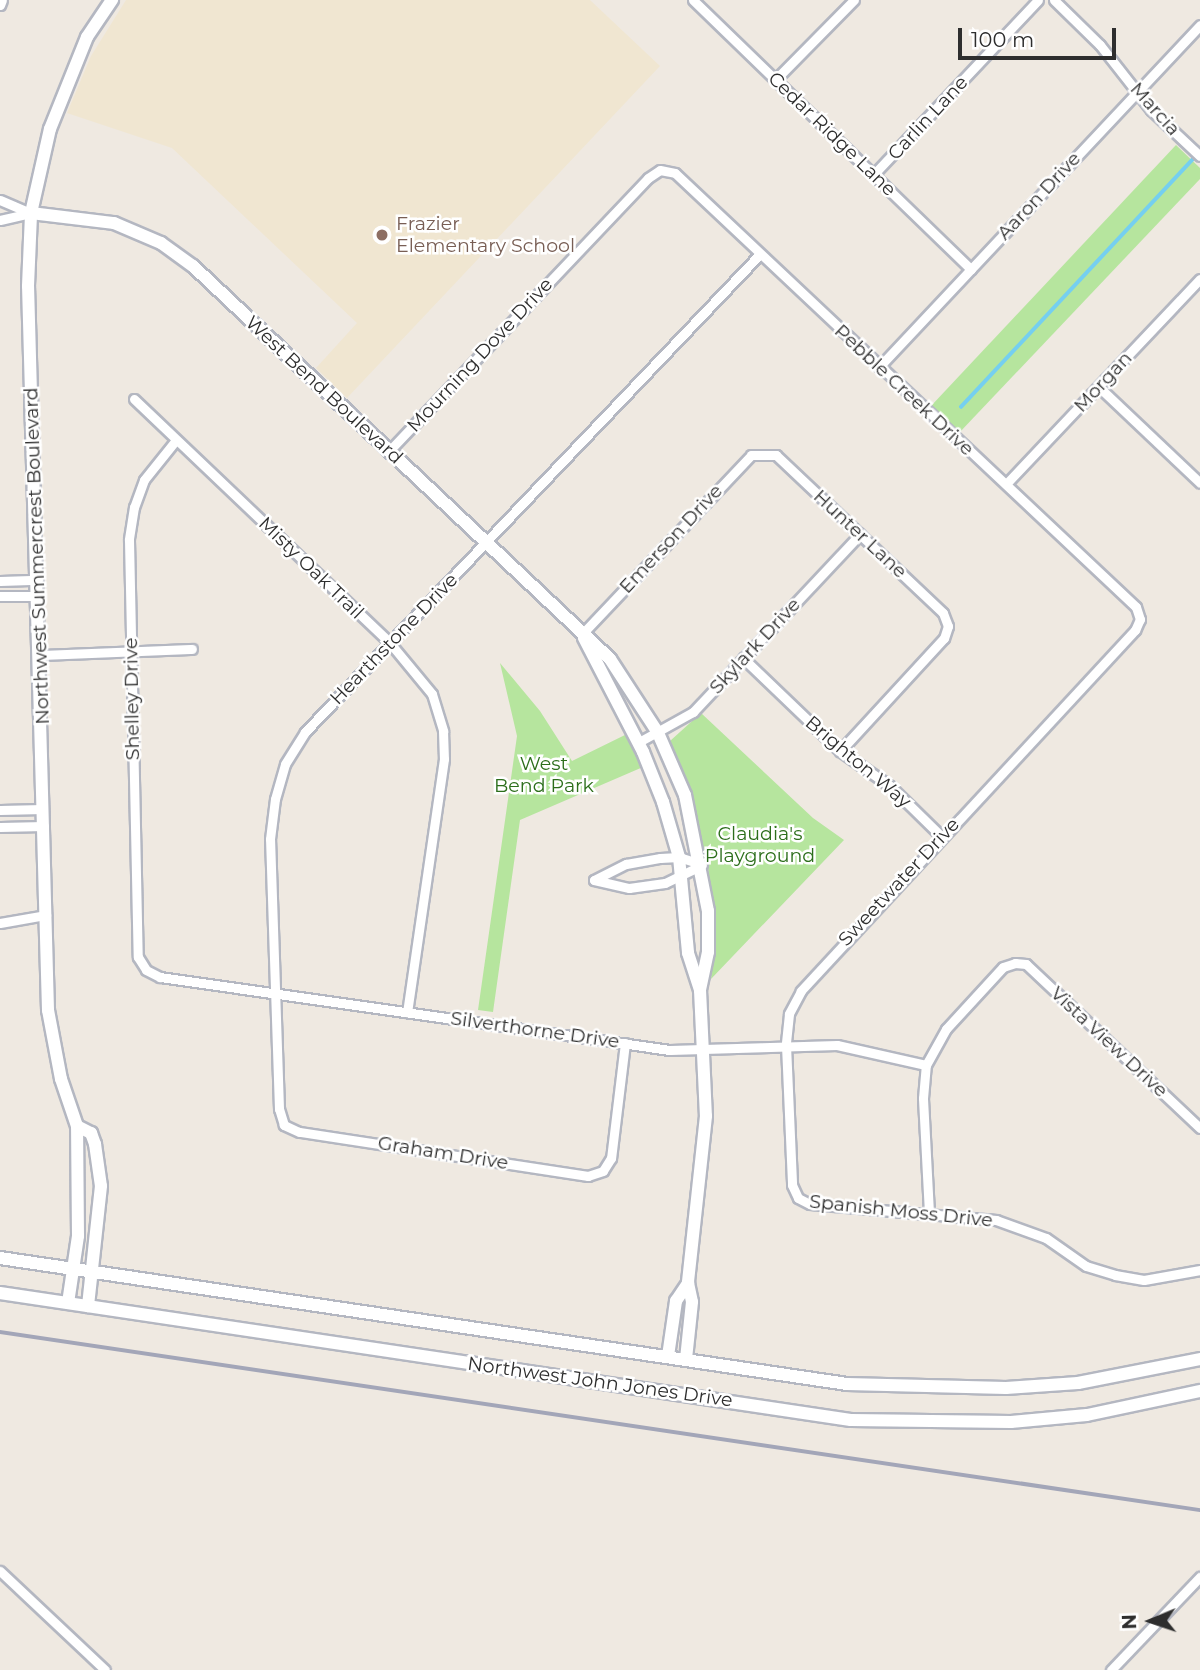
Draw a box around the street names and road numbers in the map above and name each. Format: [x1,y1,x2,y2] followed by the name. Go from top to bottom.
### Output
[763,67,901,201] street label: Cedar Ridge Lane
[883,71,973,165] street label: Carlin Lane
[1125,78,1185,140] street label: Marcia
[993,147,1085,245] street label: Aaron Drive
[403,273,557,437] street label: Mourning Dove Drive
[241,311,407,469] street label: West Bend Boulevard
[830,320,978,460] street label: Pebble Creek Drive
[1069,347,1137,417] street label: Morgan
[20,387,54,725] street label: Northwest Summercrest Boulevard
[615,480,727,598] street label: Emerson Drive
[809,485,911,583] street label: Hunter Lane
[254,512,368,624] street label: Misty Oak Trail
[325,569,463,709] street label: Hearthstone Drive
[705,593,805,699] street label: Skylark Drive
[120,637,144,761] street label: Shelley Drive
[800,711,916,813] street label: Brighton Way
[834,813,964,951] street label: Sweetwater Drive
[1046,982,1172,1102] street label: Vista View Drive
[449,1007,621,1053] street label: Silverthorne Drive
[376,1131,510,1175] street label: Graham Drive
[808,1190,994,1232] street label: Spanish Moss Drive
[466,1352,734,1412] street label: Northwest John Jones Drive

